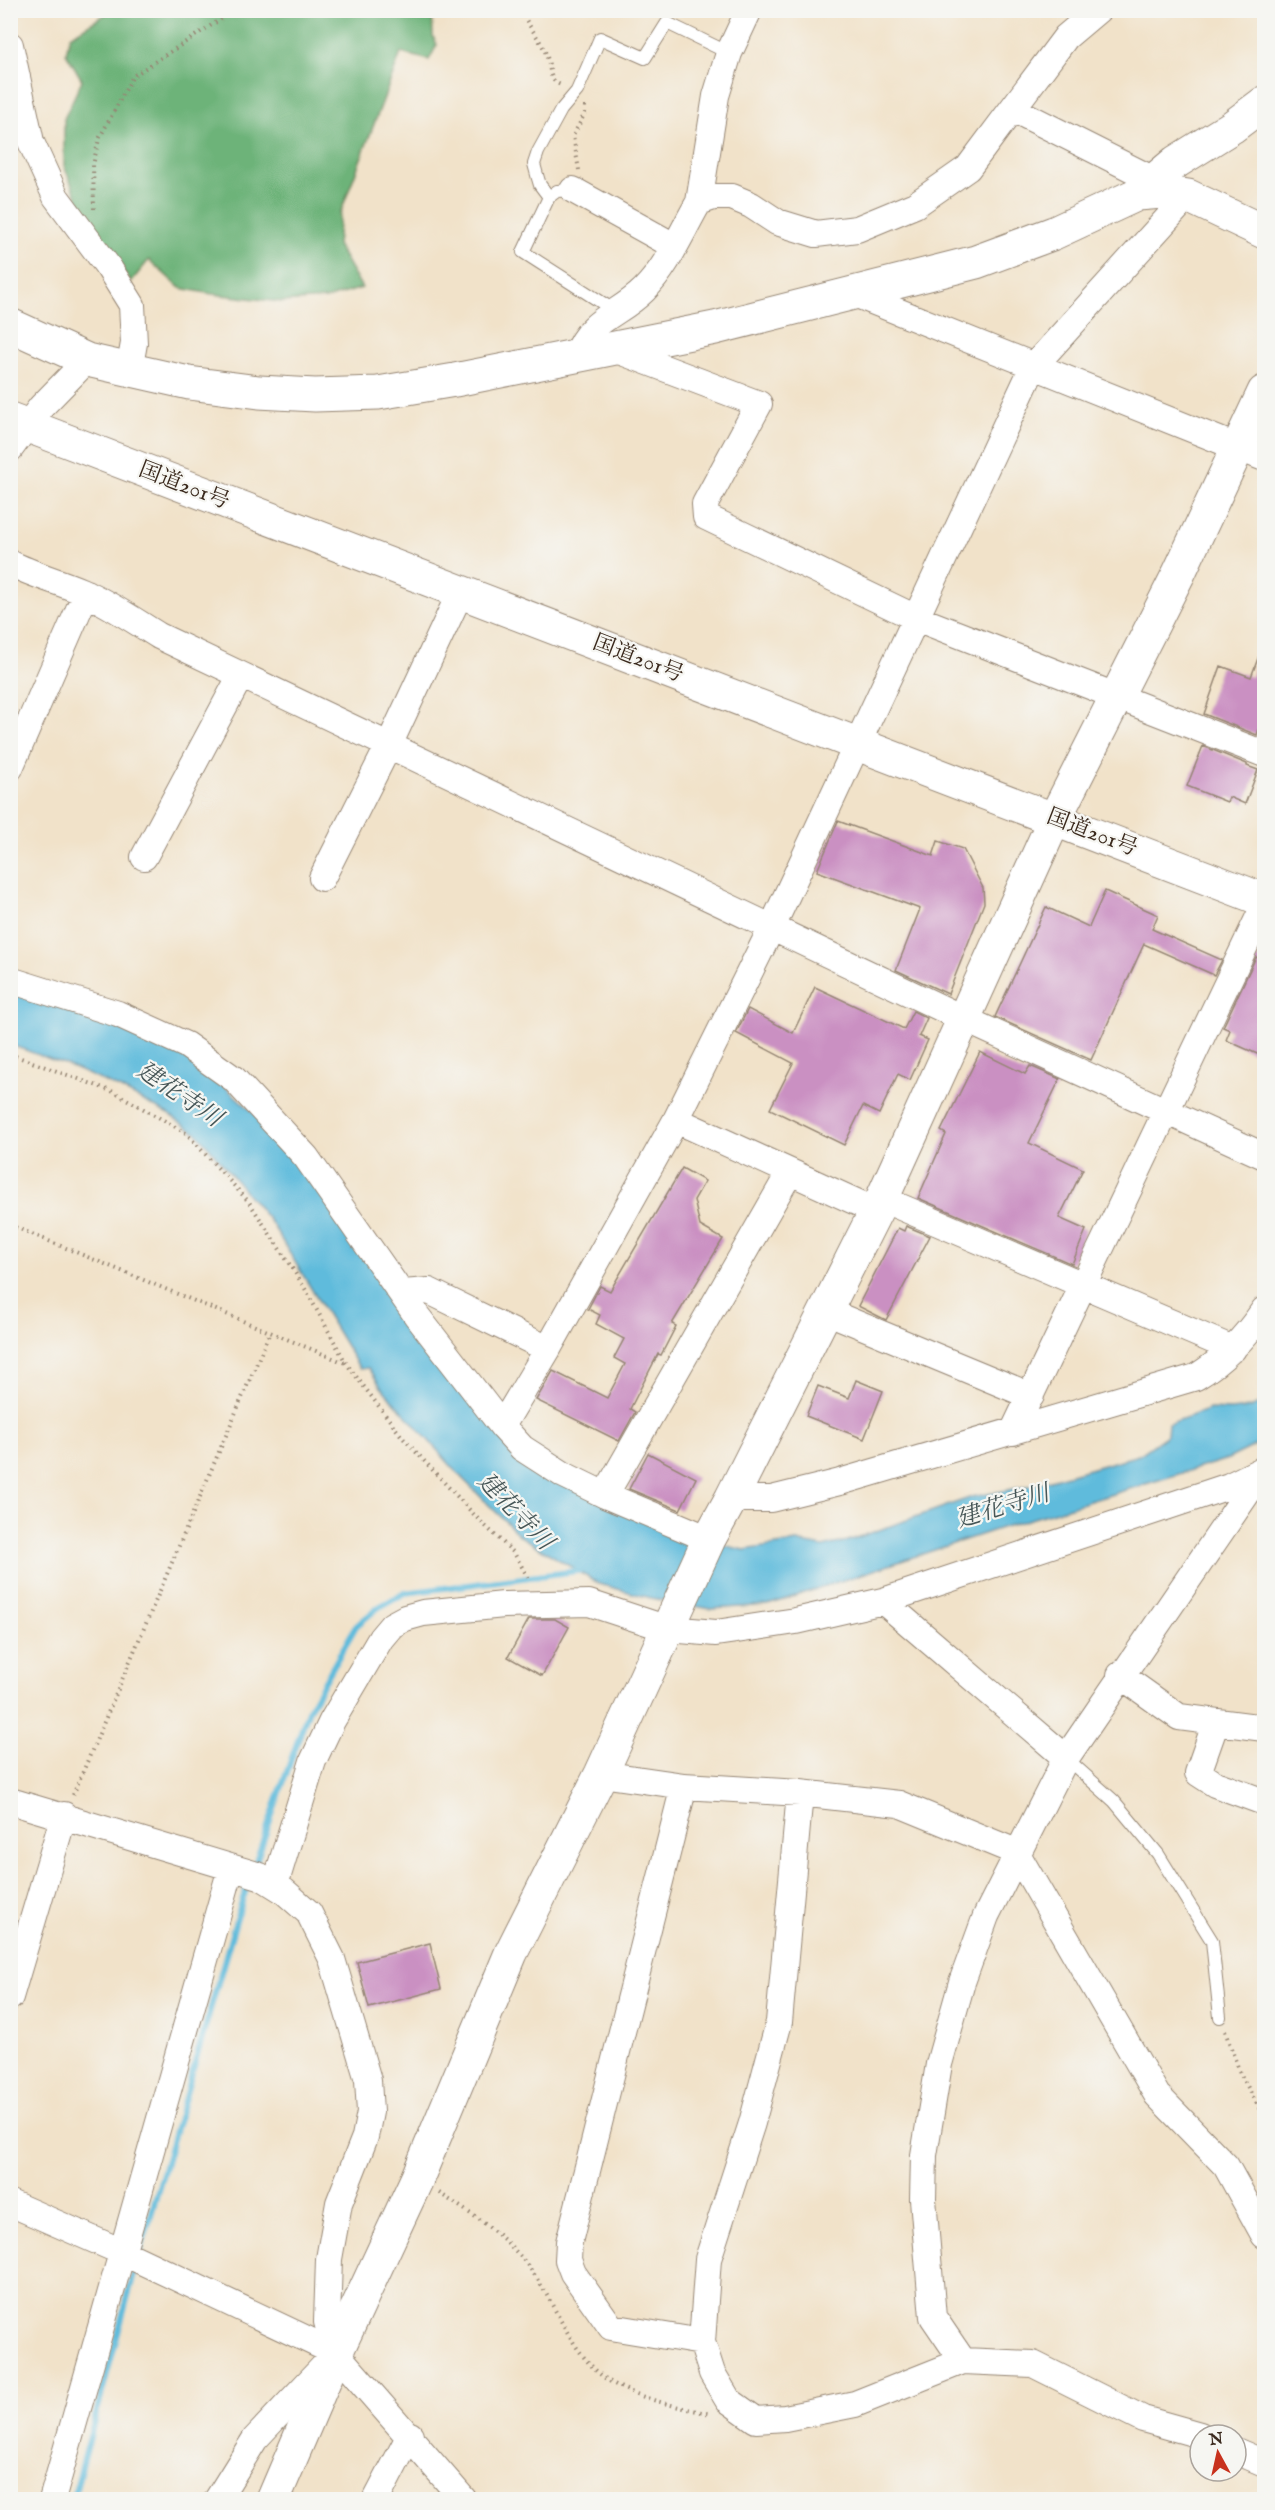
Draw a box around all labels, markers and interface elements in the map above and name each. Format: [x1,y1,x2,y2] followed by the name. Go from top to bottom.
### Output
[135,456,233,516] street label: 国道201号
[589,629,687,689] street label: 国道201号
[1043,803,1141,863] street label: 国道201号
[131,1055,230,1136] water label: 建花寺川
[471,1467,562,1559] water label: 建花寺川
[953,1477,1056,1536] water label: 建花寺川
[1188,2423,1248,2483] north arrow
[1207,2429,1225,2451] text: N

